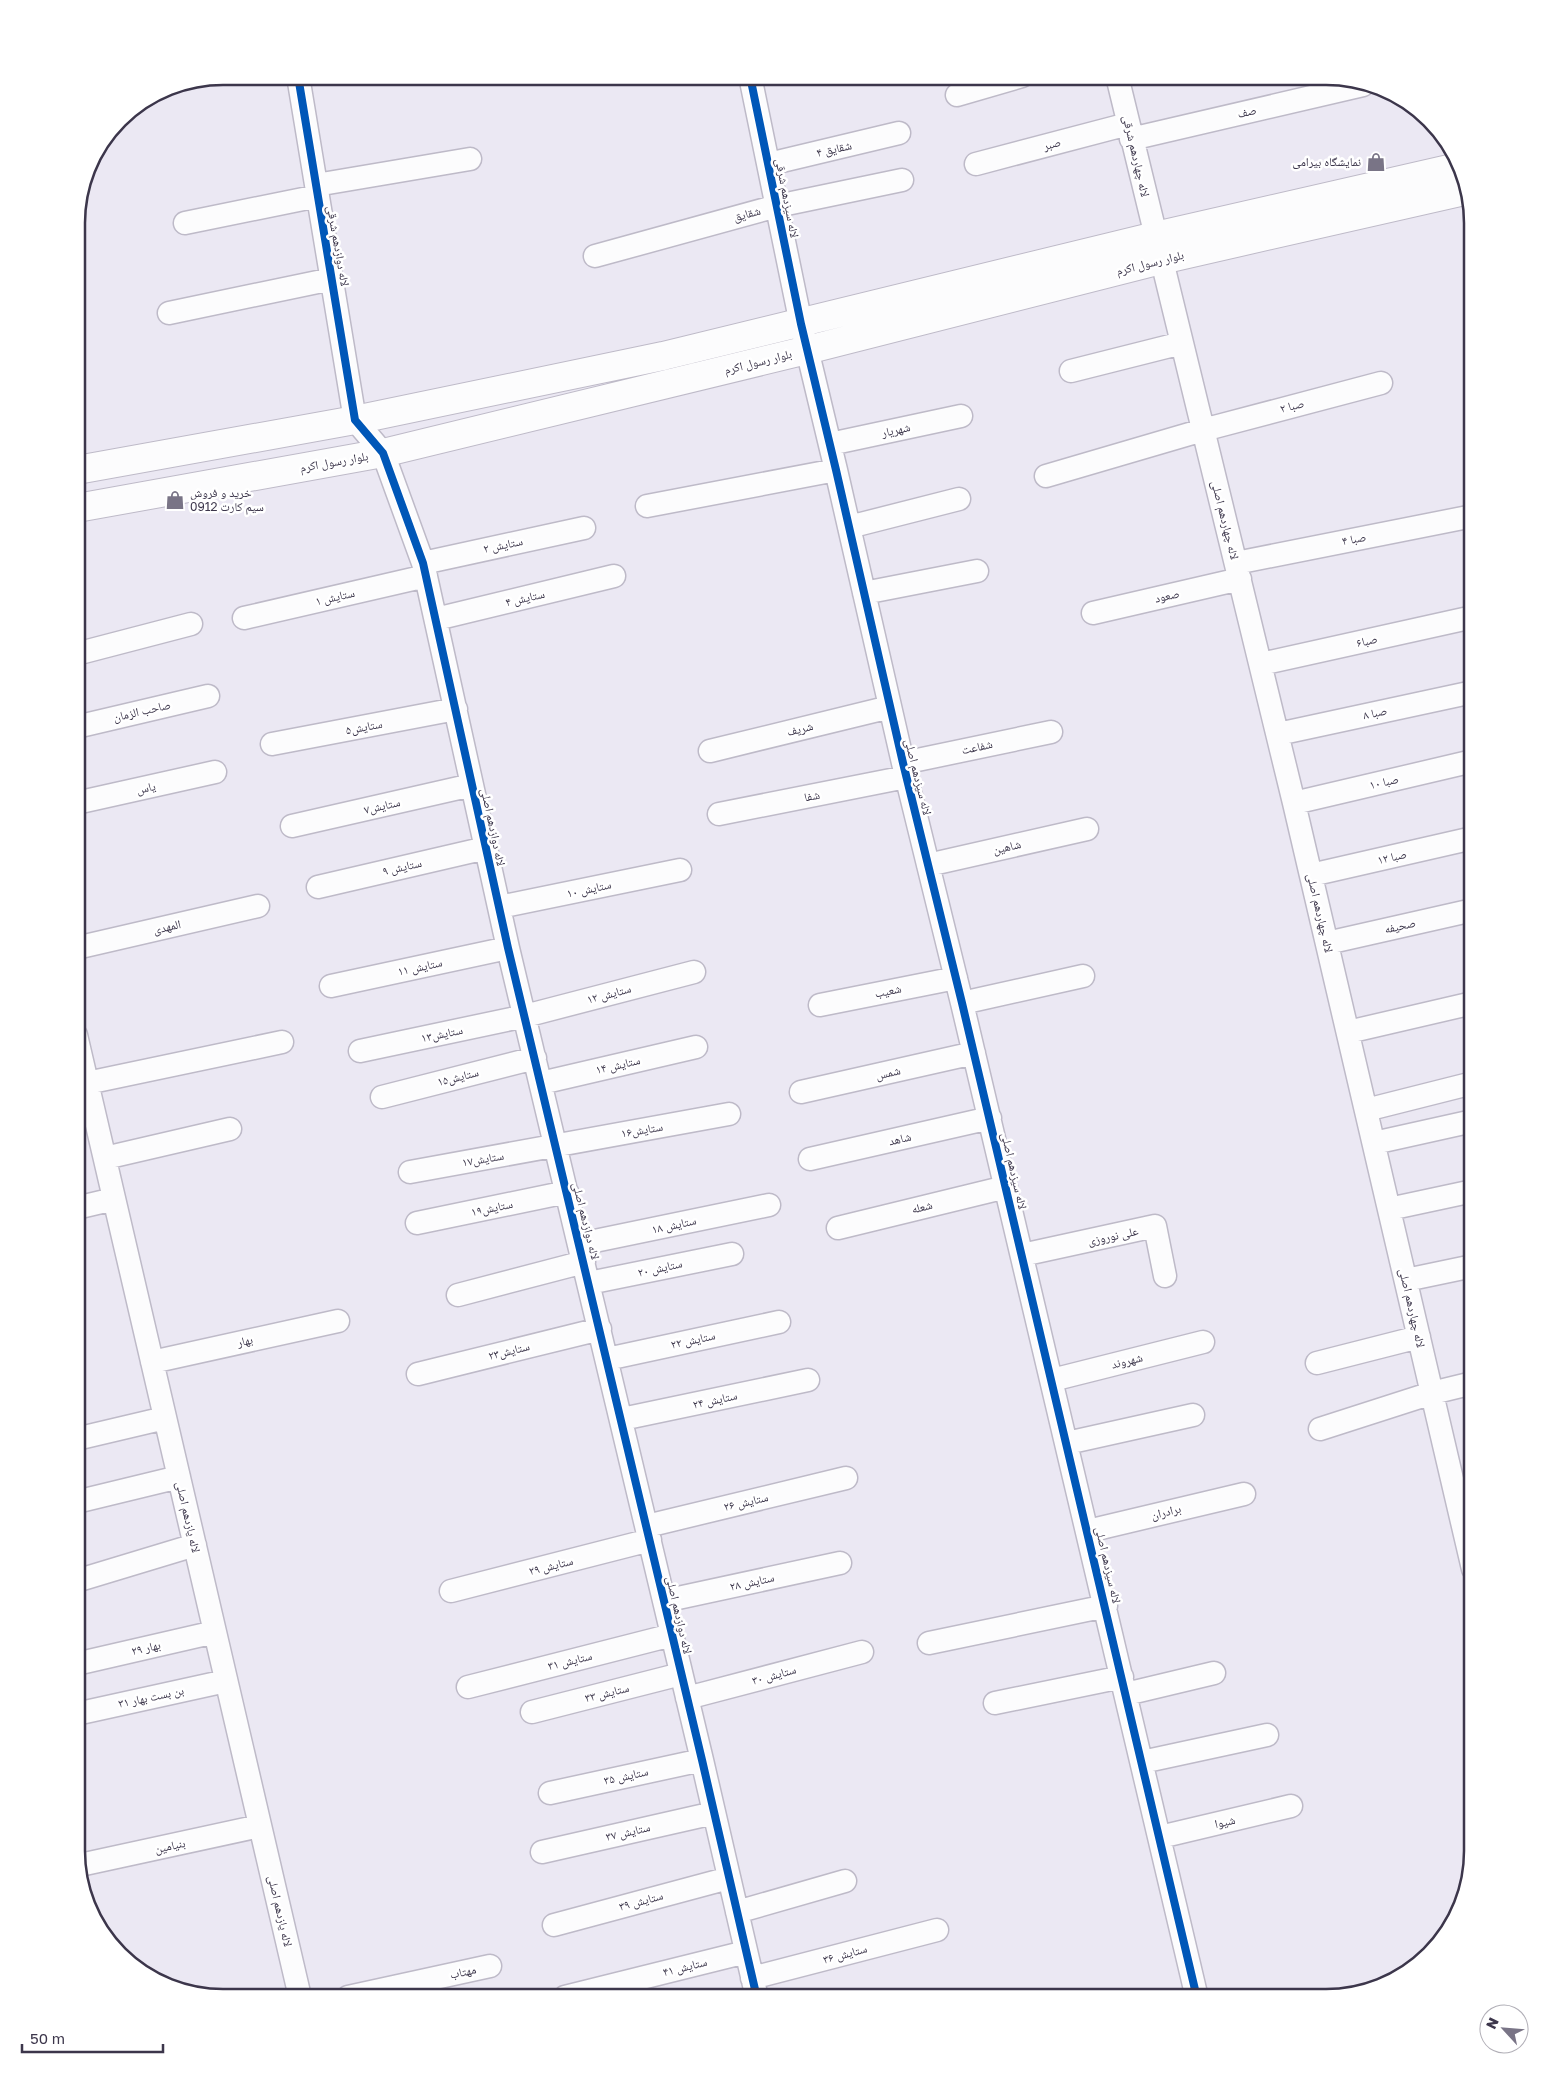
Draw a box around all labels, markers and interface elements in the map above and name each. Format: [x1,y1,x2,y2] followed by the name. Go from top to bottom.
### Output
[1236,102,1258,121] street label: صف
[1119,114,1153,198] street label: لاله چهاردهم شرقی
[1040,134,1063,154] street label: صبر
[815,137,853,160] street label: شقایق ۴
[1365,151,1387,173] shop icon: نمایشگاه بیرامی
[1292,154,1361,169] place label: نمایشگاه بیرامی
[771,157,803,239] street label: لاله سیزدهم شرقی
[732,203,762,225] street label: شقایق
[323,204,353,288] street label: لاله دوازدهم شرقی
[1114,247,1186,279] street label: بلوار رسول اکرم
[722,346,794,378] street label: بلوار رسول اکرم
[1278,395,1306,416] street label: صبا ۲
[879,419,912,440] street label: شهریار
[299,448,369,476] street label: بلوار رسول اکرم
[1207,479,1243,561] street label: لاله چهاردهم اصلی
[190,485,264,515] place label: خرید و فروش سیم کارت 0912
[164,489,186,511] shop icon: خرید و فروش سیم کارت 0912
[1341,529,1367,549] street label: صبا ۴
[482,533,524,556] street label: ستایش ۲
[314,585,356,609] street label: ستایش ۱
[1153,585,1181,606] street label: صعود
[504,586,546,610] street label: ستایش ۴
[1355,631,1379,651] street label: صبا۶
[112,697,172,725] street label: صاحب الزمان
[1361,703,1388,723] street label: صبا ۸
[344,716,384,738] street label: ستایش۵
[785,718,815,739] street label: شریف
[960,736,994,757] street label: شفاعت
[901,737,935,817] street label: لاله سیزدهم اصلی
[1368,771,1400,793] street label: صبا ۱۰
[135,778,157,797] street label: یاس
[477,787,509,867] street label: لاله دوازدهم اصلی
[803,787,821,804] street label: شفا
[362,794,402,817] street label: ستایش۷
[991,836,1023,857] street label: شاهین
[1376,846,1408,868] street label: صبا ۱۲
[381,855,423,879] street label: ستایش ۹
[1303,872,1337,954] street label: لاله چهاردهم اصلی
[565,876,613,901] street label: ستایش ۱۰
[1383,915,1417,937] street label: صحیفه
[152,916,182,937] street label: المهدی
[396,954,444,979] street label: ستایش ۱۱
[585,980,633,1007] street label: ستایش ۱۲
[873,981,903,1001] street label: شعیب
[420,1022,464,1045] street label: ستایش۱۳
[594,1052,642,1077] street label: ستایش ۱۴
[874,1062,902,1083] street label: شمس
[436,1064,480,1089] street label: ستایش۱۵
[620,1118,664,1141] street label: ستایش۱۶
[887,1129,913,1148] street label: شاهد
[997,1131,1031,1211] street label: لاله سیزدهم اصلی
[461,1147,505,1170] street label: ستایش۱۷
[569,1181,603,1261] street label: لاله دوازدهم اصلی
[470,1196,514,1219] street label: ستایش۱۹
[910,1197,934,1216] street label: شعله
[650,1212,698,1237] street label: ستایش ۱۸
[1086,1223,1140,1248] street label: علی نوروزی
[636,1255,684,1280] street label: ستایش ۲۰
[1395,1267,1429,1349] street label: لاله چهاردهم اصلی
[669,1327,717,1352] street label: ستایش ۲۲
[235,1331,254,1350] street label: بهار
[487,1338,531,1363] street label: ستایش۲۳
[1110,1349,1144,1372] street label: شهروند
[691,1387,739,1412] street label: ستایش ۲۴
[172,1480,204,1554] street label: لاله یازدهم اصلی
[722,1489,770,1514] street label: ستایش ۲۶
[1149,1501,1183,1523] street label: برادران
[1091,1525,1125,1605] street label: لاله سیزدهم اصلی
[527,1553,575,1578] street label: ستایش ۲۹
[728,1569,776,1594] street label: ستایش ۲۸
[662,1575,696,1655] street label: لاله دوازدهم اصلی
[130,1637,162,1658] street label: بهار ۲۹
[546,1648,594,1673] street label: ستایش ۳۱
[750,1661,798,1688] street label: ستایش ۳۰
[583,1680,631,1705] street label: ستایش ۳۳
[117,1682,185,1711] street label: بن بست بهار ٣١
[602,1763,650,1788] street label: ستایش ۳۵
[1213,1812,1237,1831] street label: شیوا
[604,1819,652,1844] street label: ستایش ۳۷
[153,1835,187,1856] street label: بنیامین
[264,1874,296,1948] street label: لاله یازدهم اصلی
[617,1887,665,1914] street label: ستایش ۳۹
[821,1940,869,1967] street label: ستایش ۳۶
[661,1954,709,1979] street label: ستایش ۴۱
[448,1961,478,1982] street label: مهتاب
[1479,2004,1529,2054] north arrow
[1482,2015,1502,2032] text: N
[22,2022,164,2054] scale bar
[30,2029,65,2047] text: 50 m

